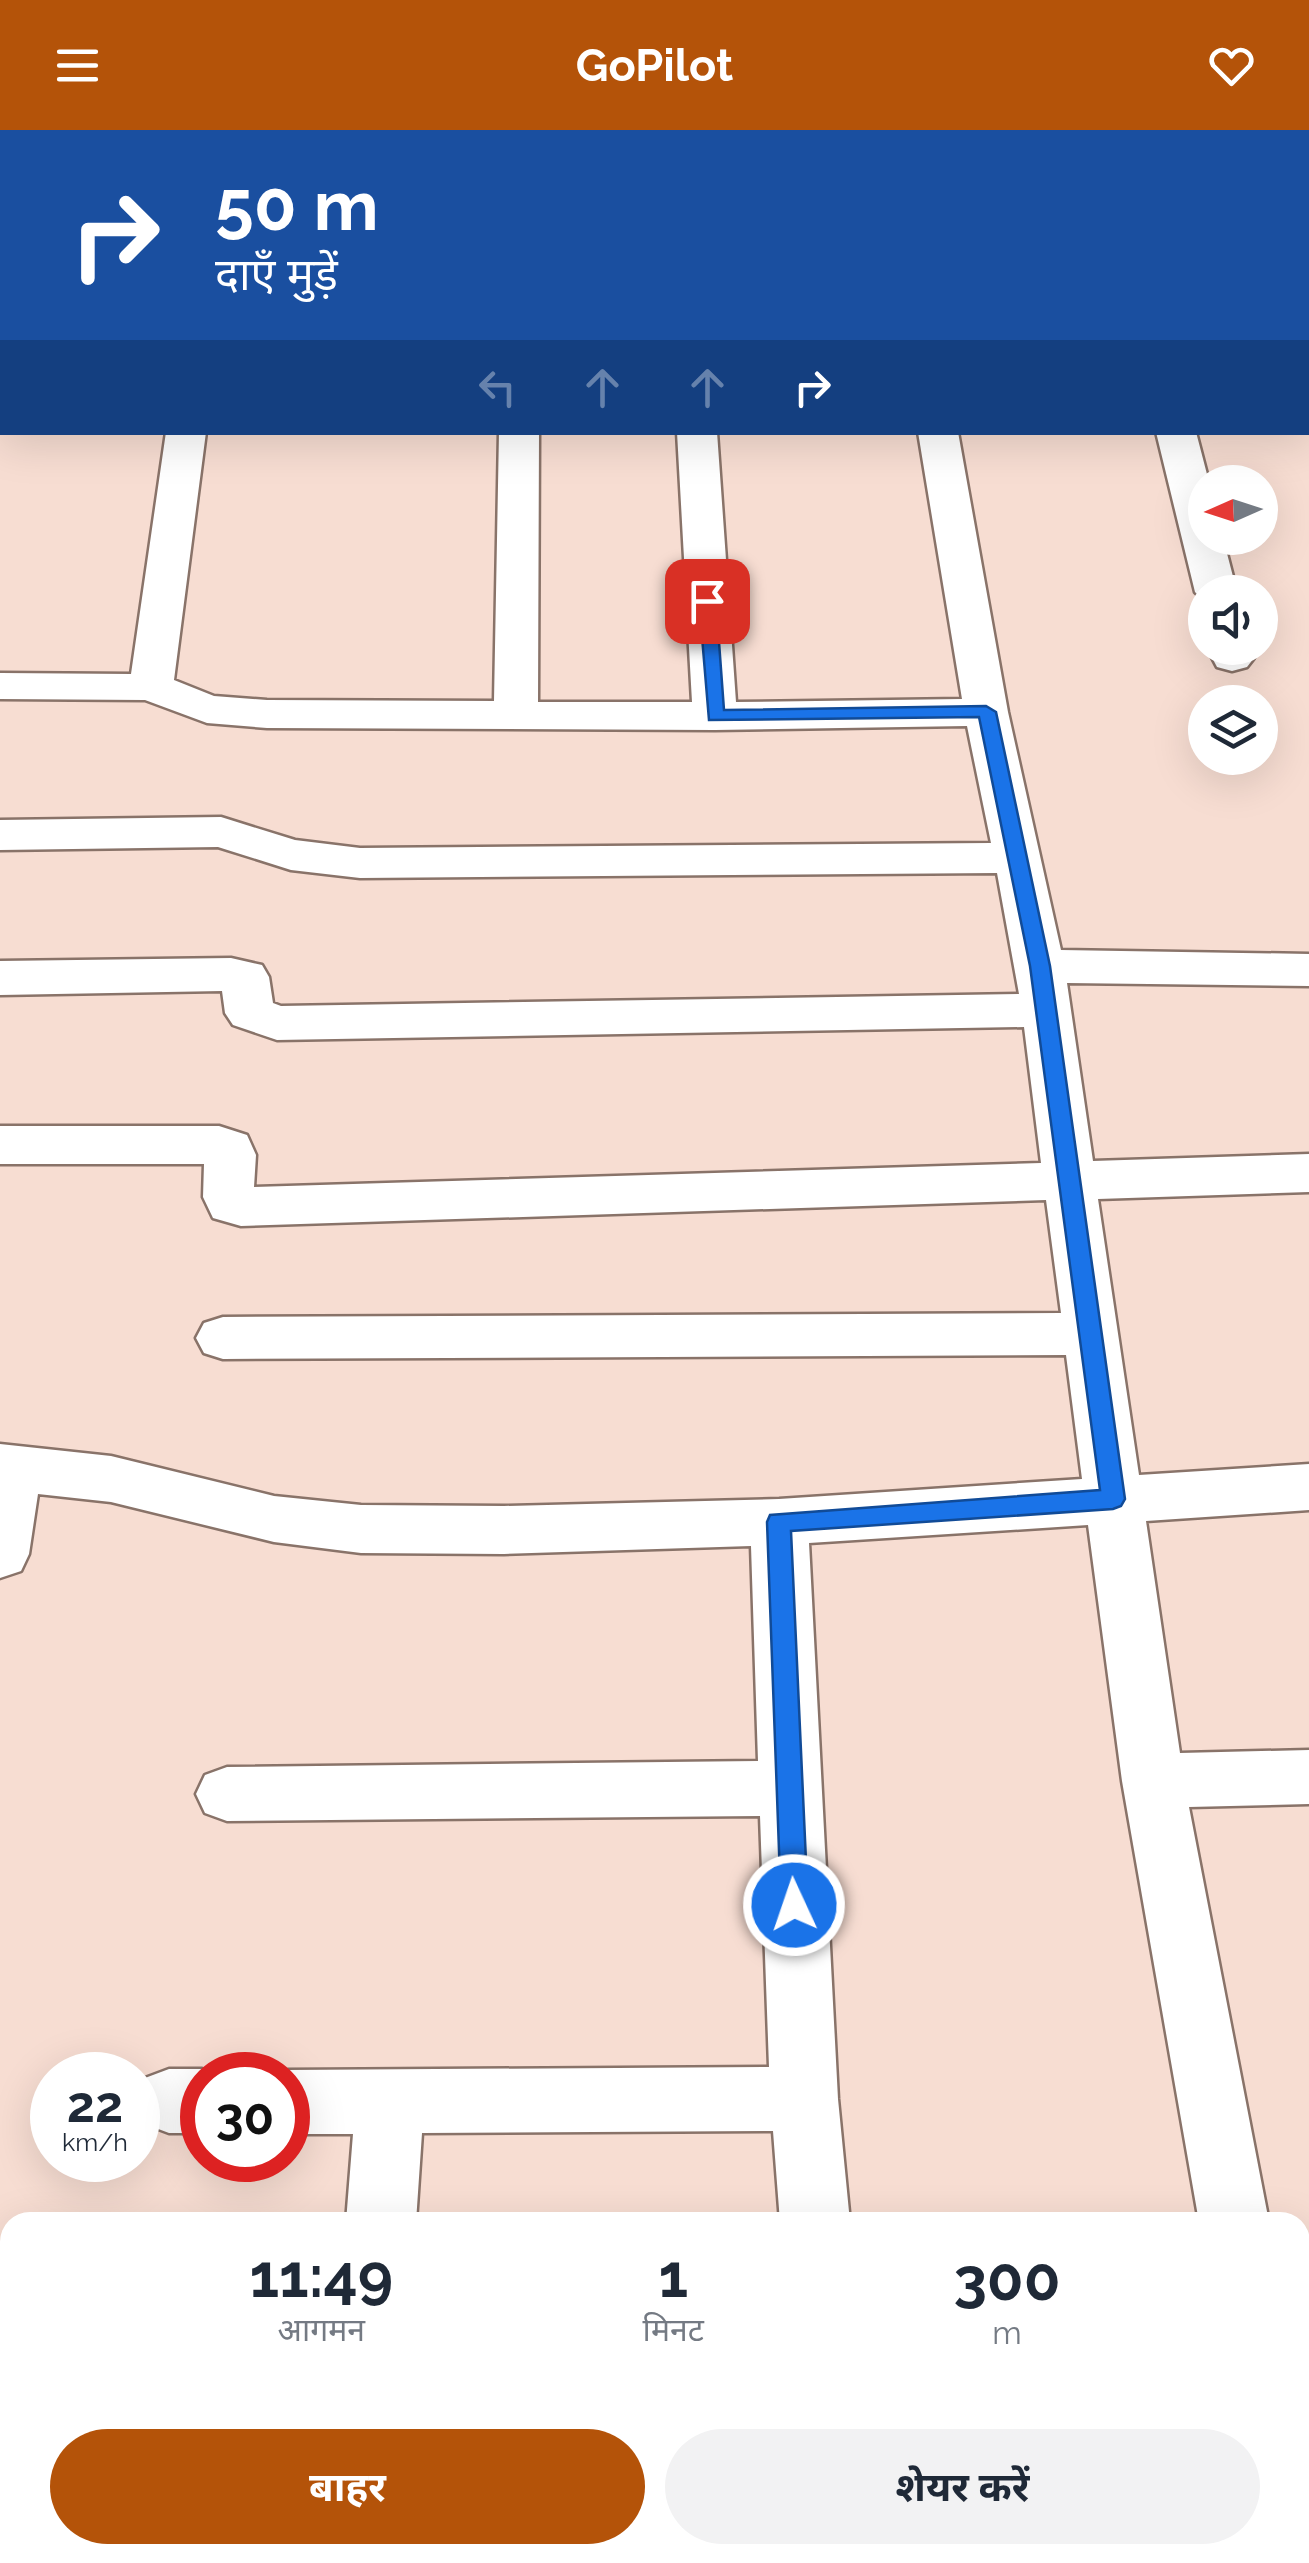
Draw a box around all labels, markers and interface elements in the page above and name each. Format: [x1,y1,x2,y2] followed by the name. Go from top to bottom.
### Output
[50,38,105,93] icon: menu
[1204,38,1259,93] icon: heart
[576,39,733,92] text: GoPilot
[215,164,379,246] text: 50 m
[50,170,180,300] icon: right
[215,248,338,301] text: दाएँ मुड़ें
[470,360,525,415] icon: left
[575,360,630,415] icon: ahead
[680,360,735,415] icon: ahead
[785,360,840,415] icon: right
[1188,465,1278,555] north arrow
[1188,465,1278,775] map controls
[665,559,750,644] pin
[680,574,735,629] icon: arrive
[1188,575,1278,665] button: sound
[1188,685,1278,775] button: layers
[742,1853,846,1957] position arrow
[180,2052,310,2182] speed limit sign: 30
[67,2075,123,2134] text: 22
[62,2127,128,2157] text: km/h
[249,2241,393,2311] text: 11:49
[658,2241,688,2311] text: 1
[953,2244,1061,2314] text: 300
[277,2311,365,2348] text: आगमन
[643,2311,704,2348] text: मिनट
[992,2314,1022,2351] text: m
[50,2429,645,2544] button: बाहर
[665,2429,1260,2544] button: शेयर करें

